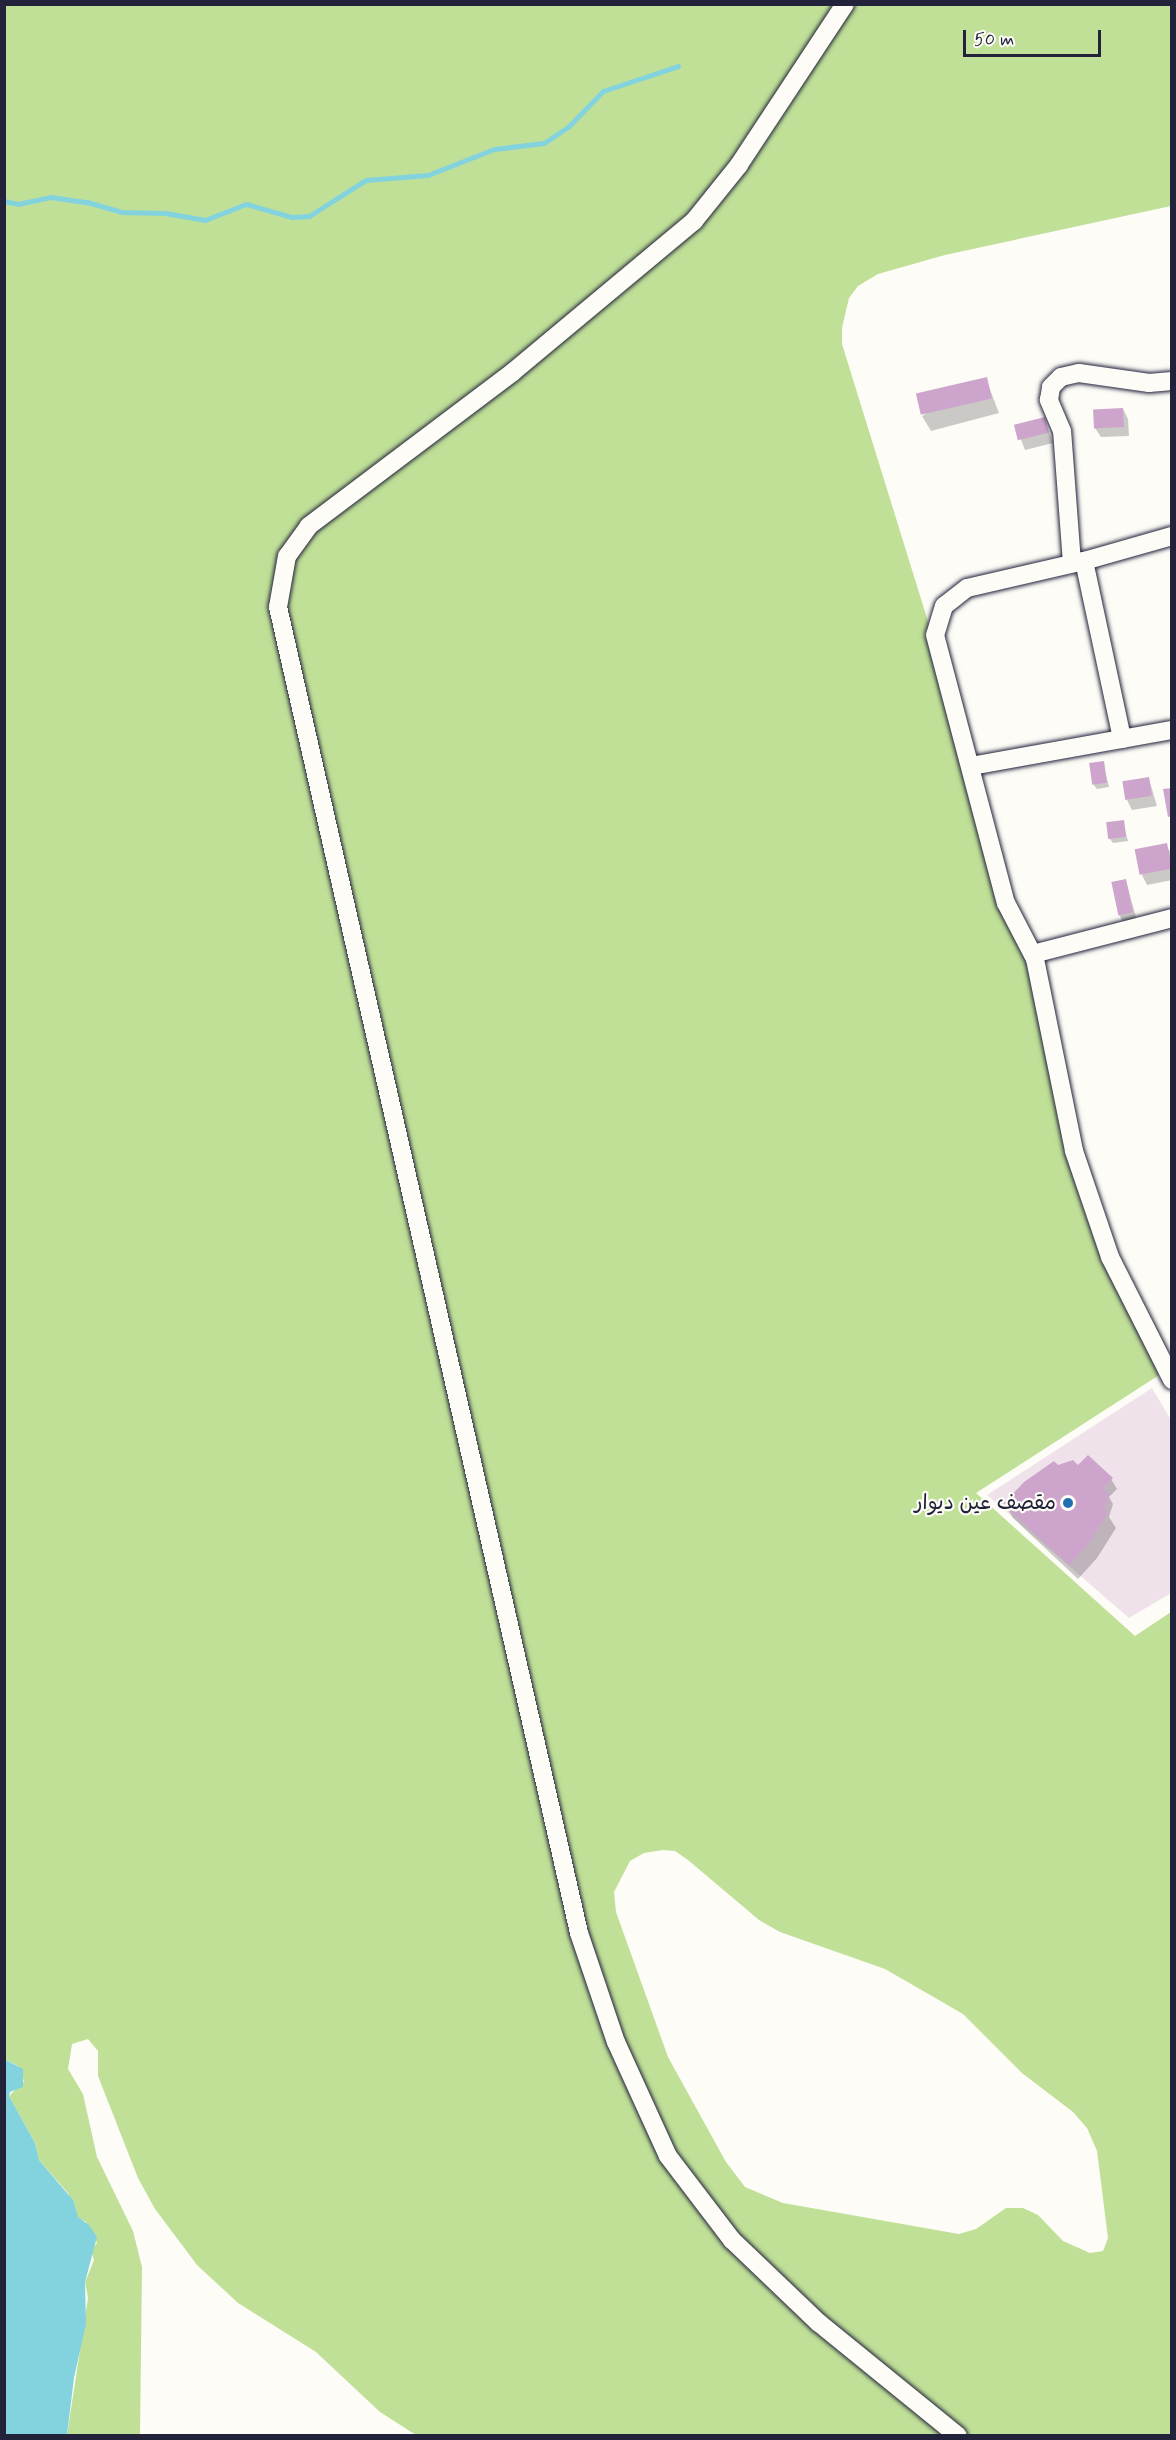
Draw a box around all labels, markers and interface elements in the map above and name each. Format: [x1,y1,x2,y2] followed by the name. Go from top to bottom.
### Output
[966,18,1104,56] scale bar
[974,28,1014,52] text: 50 m
[915,1490,1056,1516] place label: مقصف عين ديوار
[1061,1496,1075,1510] marker: مقصف عين ديوار

